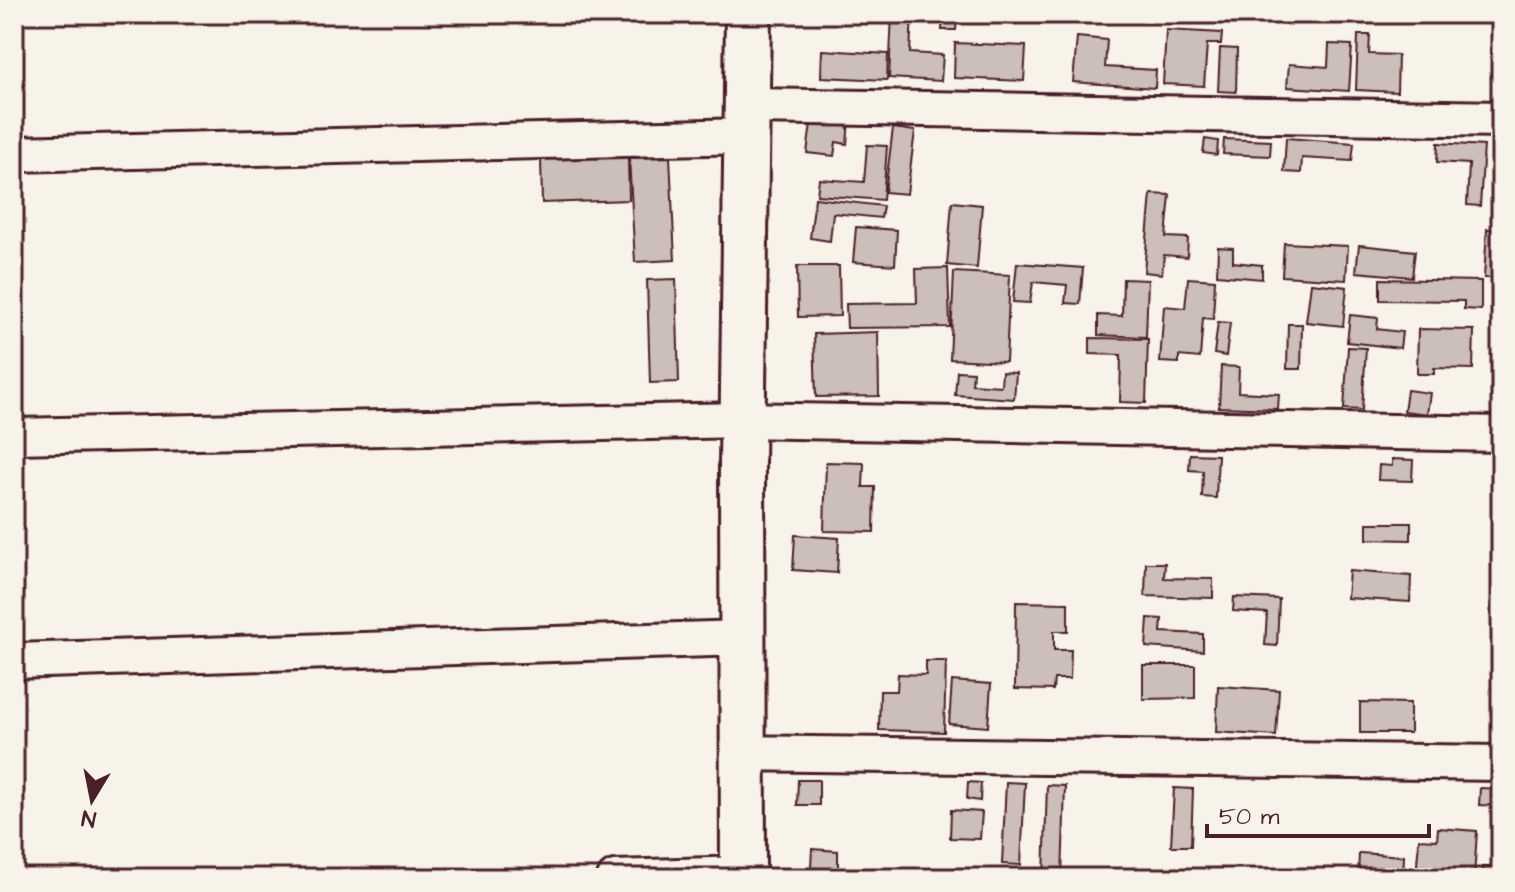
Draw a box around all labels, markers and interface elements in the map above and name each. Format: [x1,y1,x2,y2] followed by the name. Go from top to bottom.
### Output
[52,760,132,840] north arrow
[1207,788,1429,838] scale bar
[1219,800,1280,834] text: 50 m
[79,802,98,835] text: N

